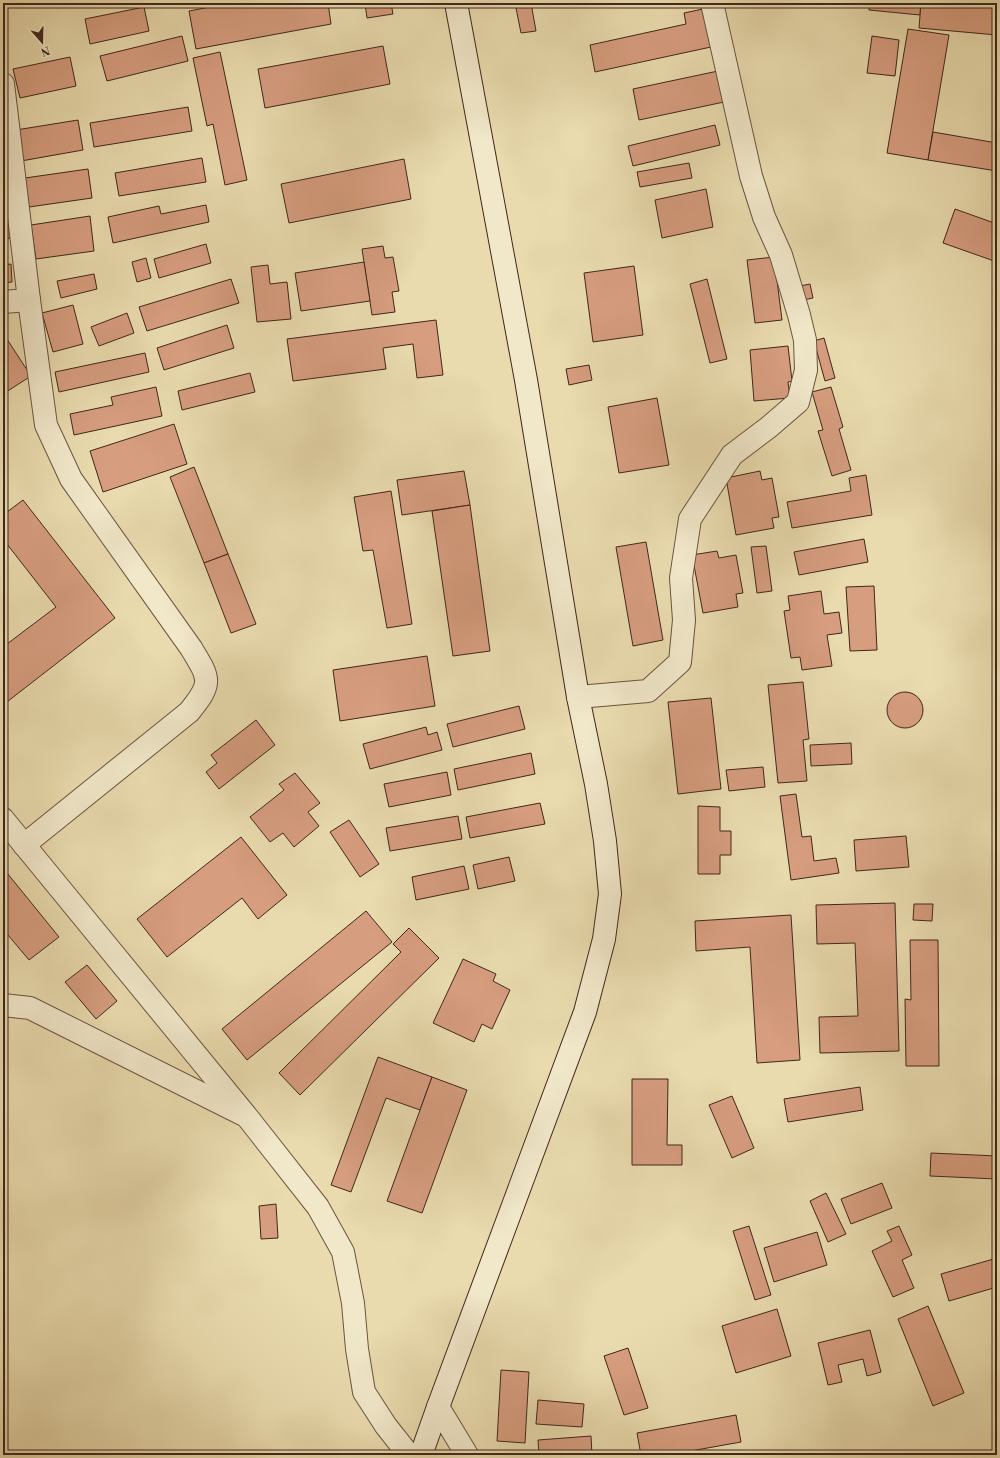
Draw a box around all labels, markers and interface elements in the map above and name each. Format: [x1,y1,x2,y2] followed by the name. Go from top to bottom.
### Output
[22,22,62,62] north arrow
[38,42,52,59] text: N

